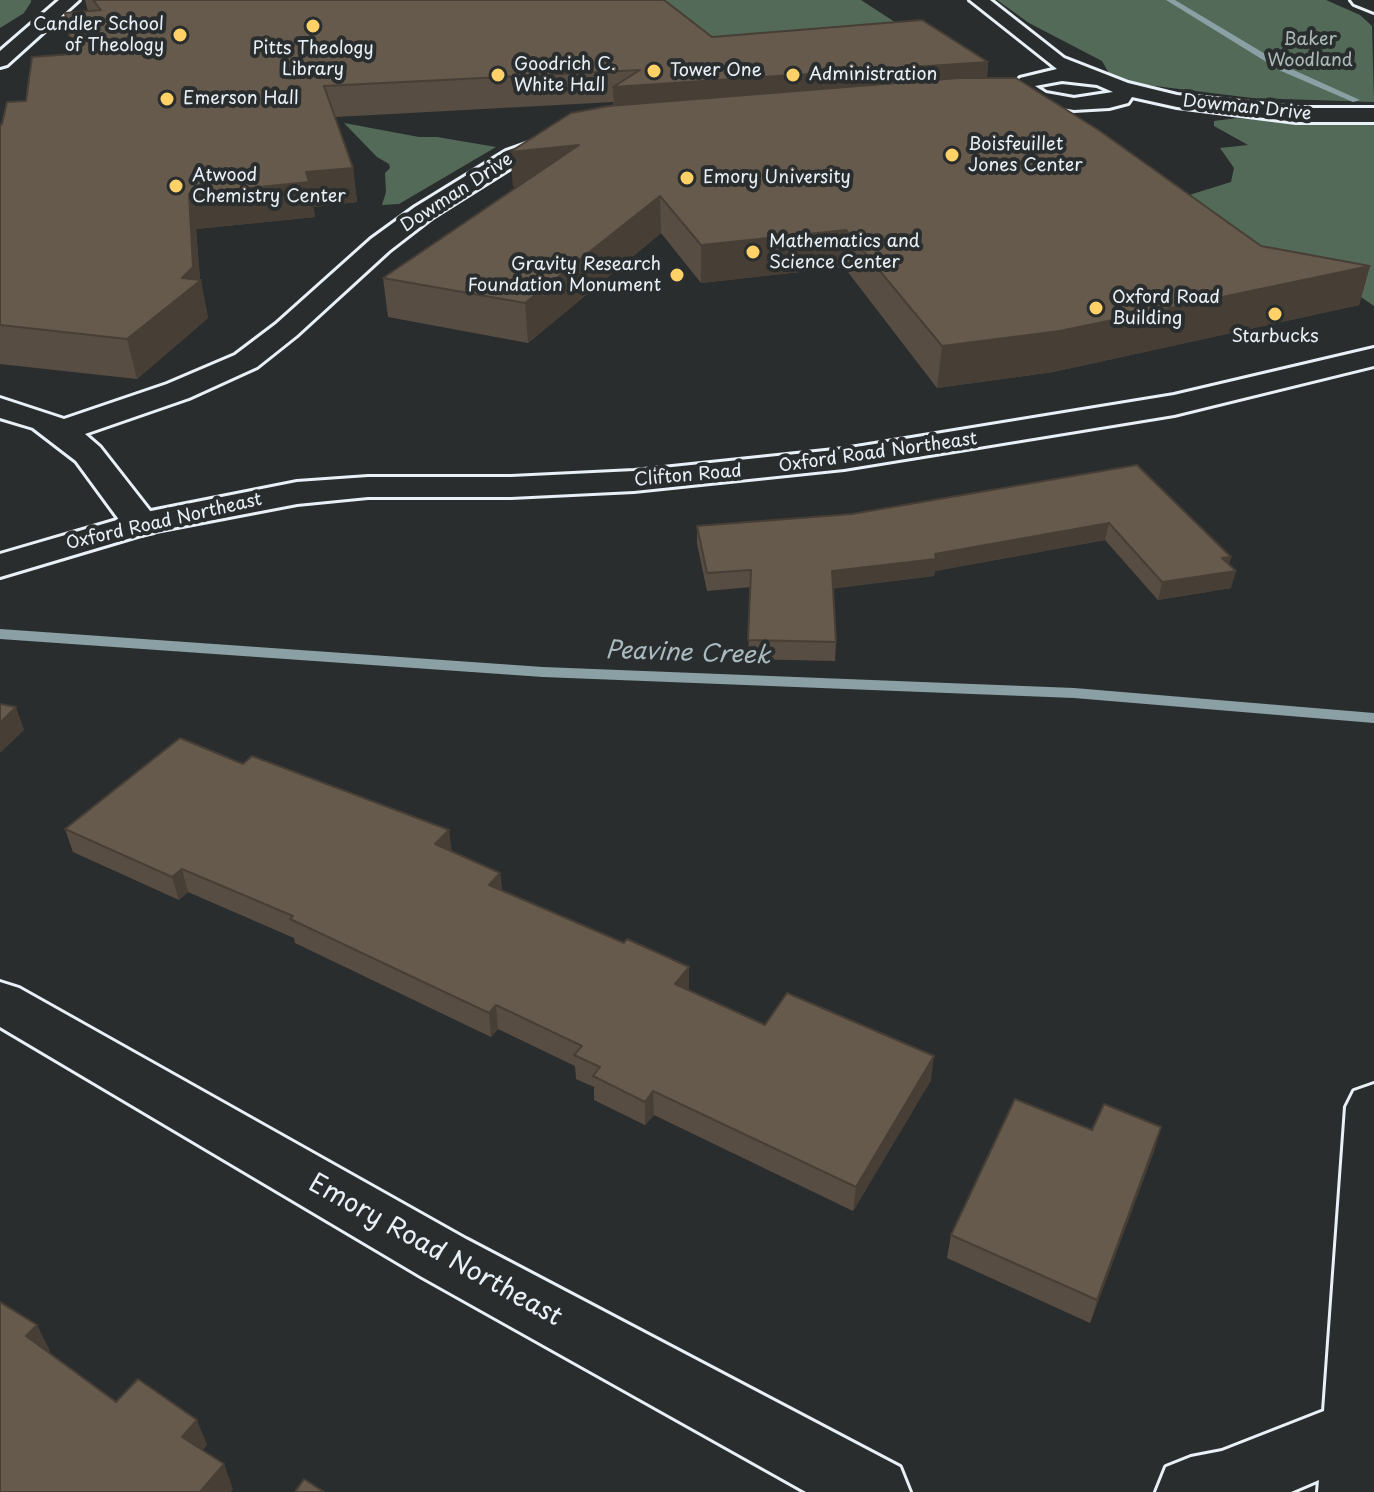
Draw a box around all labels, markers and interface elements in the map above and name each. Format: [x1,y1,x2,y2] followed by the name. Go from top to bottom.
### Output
[33,14,164,56] place label: Candler School of Theology
[304,17,322,35] marker: Pitts Theology Library
[171,26,189,44] marker: Candler School of Theology
[1267,29,1353,72] park label: Baker Woodland
[252,38,374,80] place label: Pitts Theology Library
[514,54,616,96] place label: Goodrich C. White Hall
[670,60,762,82] place label: Tower One
[645,62,663,80] marker: Tower One
[809,64,937,86] place label: Administration
[489,66,507,84] marker: Goodrich C. White Hall
[784,66,802,84] marker: Administration
[183,88,299,110] place label: Emerson Hall
[158,90,176,108] marker: Emerson Hall
[1182,91,1312,125] street label: Dowman Drive
[968,134,1083,176] place label: Boisfeuillet Jones Center
[943,146,961,164] marker: Boisfeuillet Jones Center
[397,149,517,237] street label: Dowman Drive
[192,165,346,208] place label: Atwood Chemistry Center
[703,167,851,189] place label: Emory University
[678,169,696,187] marker: Emory University
[167,177,185,195] marker: Atwood Chemistry Center
[769,231,920,274] place label: Mathematics and Science Center
[744,243,762,261] marker: Mathematics and Science Center
[468,254,661,296] place label: Gravity Research Foundation Monument
[668,266,686,284] marker: Gravity Research Foundation Monument
[1112,287,1220,330] place label: Oxford Road Building
[1087,299,1105,317] marker: Oxford Road Building
[1266,305,1284,323] marker: Starbucks
[1231,326,1319,348] place label: Starbucks
[777,428,979,478] street label: Oxford Road Northeast
[633,461,743,491] street label: Clifton Road
[64,489,264,555] street label: Oxford Road Northeast
[605,637,771,671] water label: Peavine Creek
[303,1168,567,1334] street label: Emory Road Northeast

